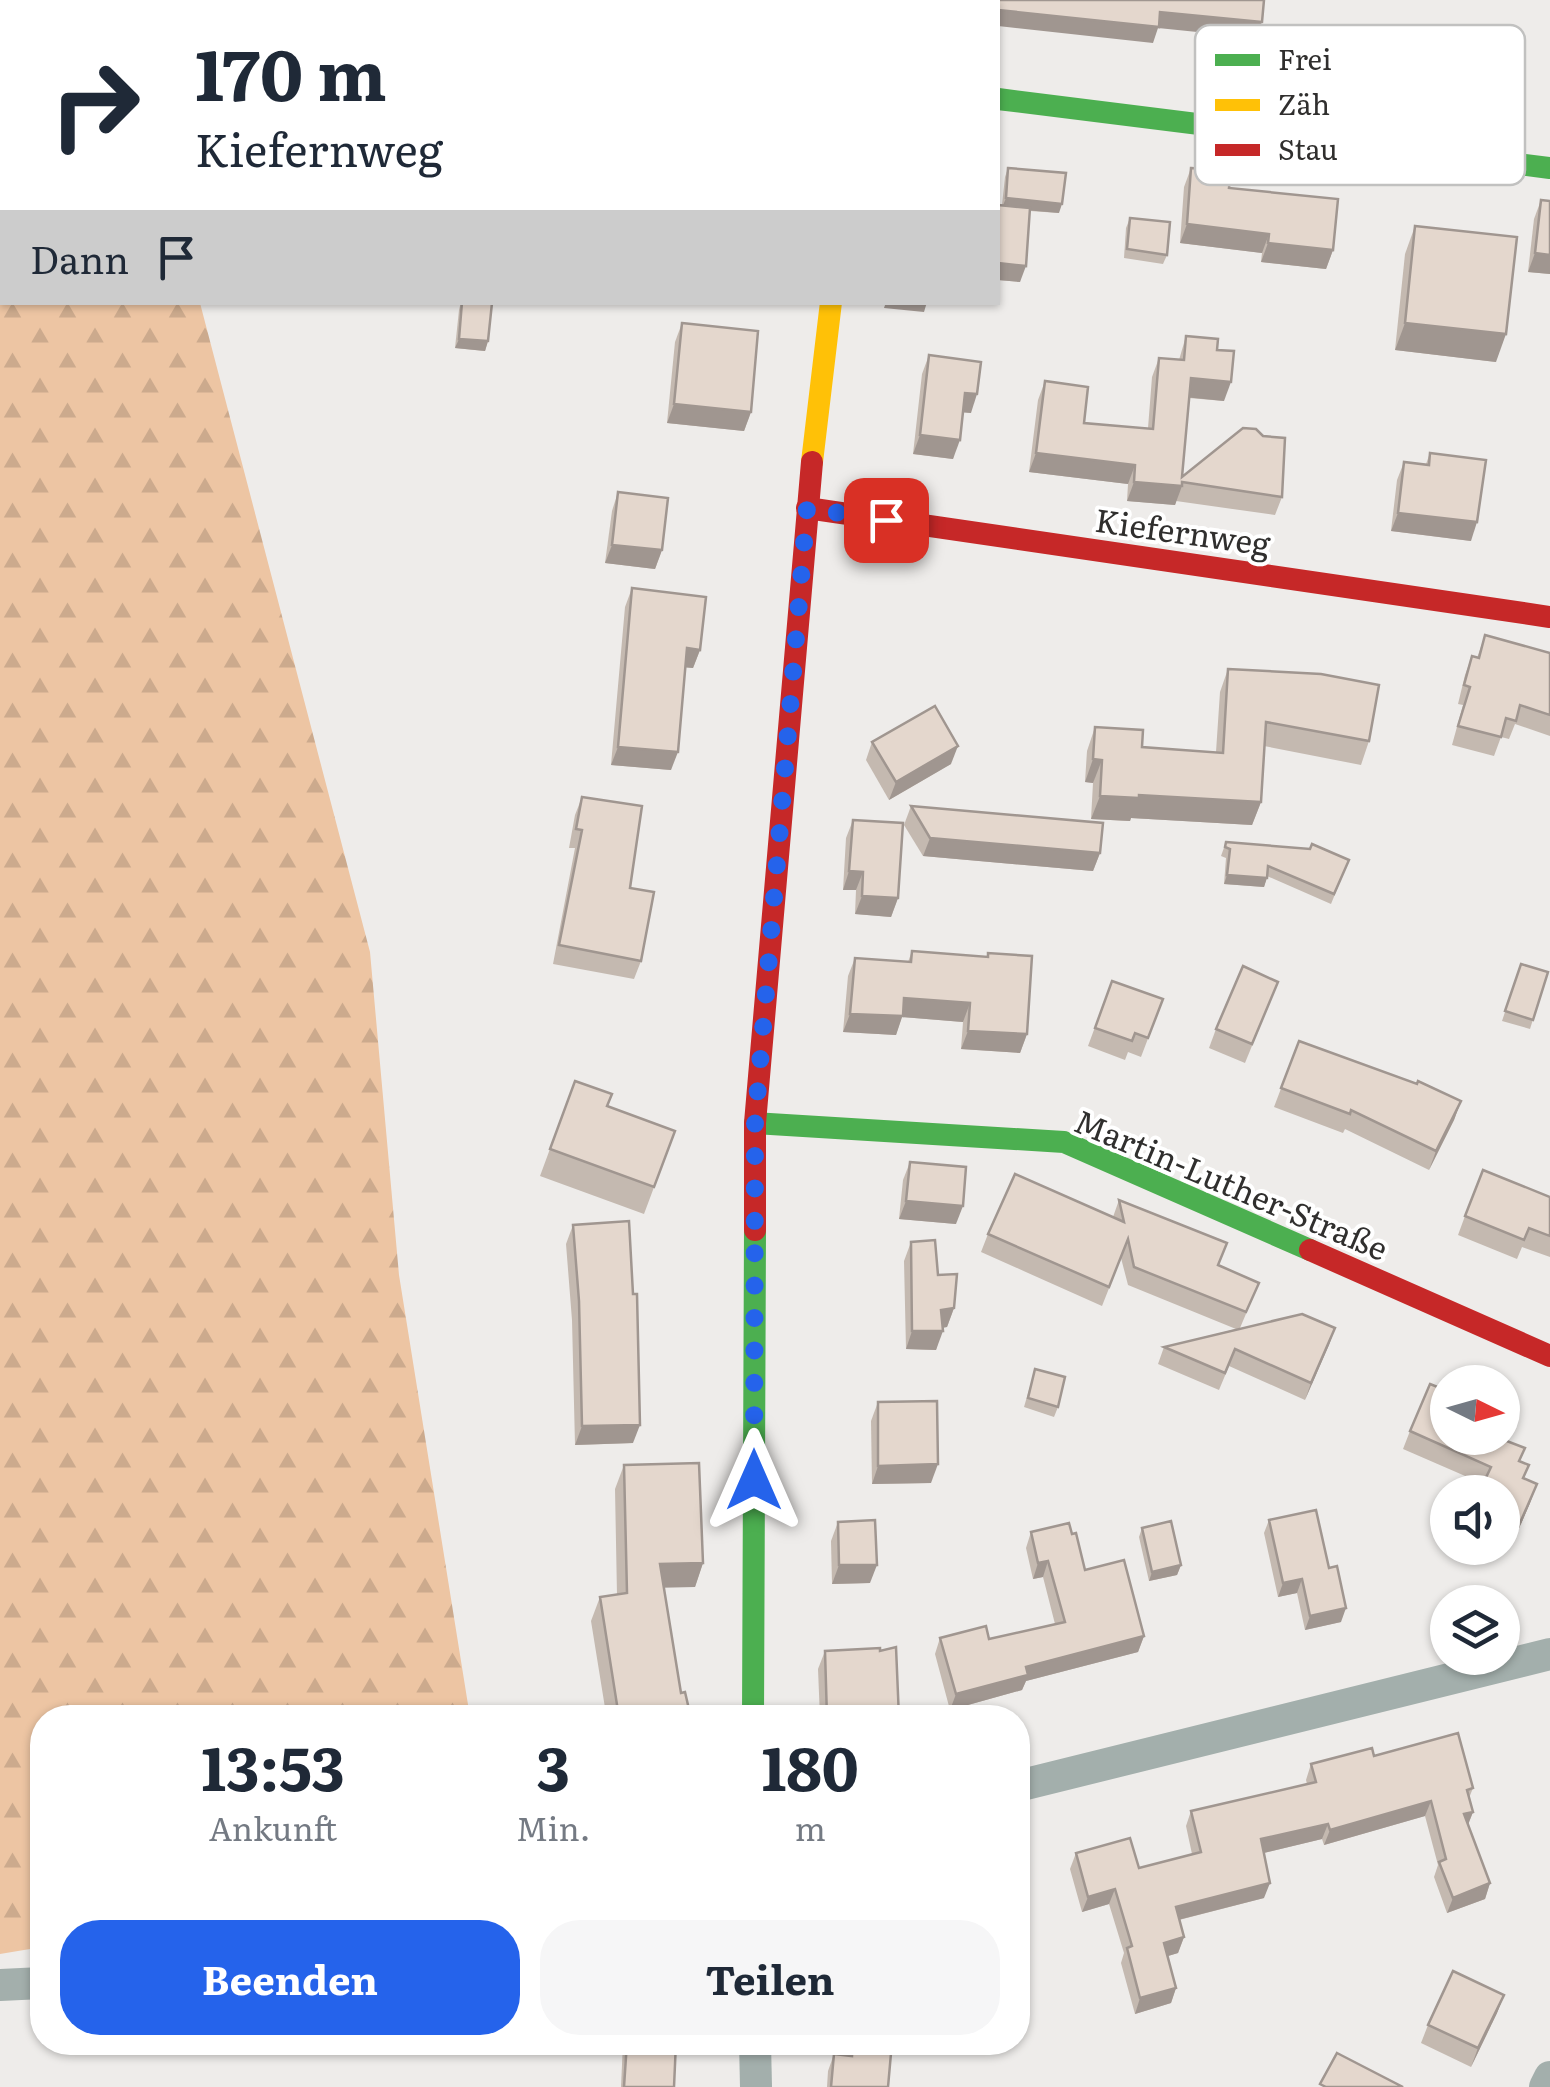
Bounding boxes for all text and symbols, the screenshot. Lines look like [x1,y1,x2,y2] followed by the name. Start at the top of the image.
[195,19,387,123] text: 170 m
[1195,25,1525,185] legend
[1278,37,1331,79] text: Frei
[30,40,160,170] icon: right
[1278,82,1330,124] text: Zäh
[195,114,443,181] text: Kiefernweg
[1278,127,1338,169] text: Stau
[30,229,129,286] text: Dann
[149,230,204,285] icon: arrive
[844,478,929,563] pin
[859,493,914,548] icon: arrive
[1092,494,1274,566] street label: Kiefernweg
[1068,1095,1396,1271] street label: Martin-Luther-Straße
[1430,1365,1520,1455] north arrow
[1430,1365,1520,1675] map controls
[702,1428,806,1532] position arrow
[1430,1475,1520,1565] button: sound
[1430,1585,1520,1675] button: layers
[201,1720,345,1809] text: 13:53
[536,1720,570,1809] text: 3
[762,1720,859,1809] text: 180
[209,1803,337,1851] text: Ankunft
[516,1803,590,1851] text: Min.
[795,1803,826,1851] text: m
[60,1920,520,2035] button: Beenden
[540,1920,1000,2035] button: Teilen

